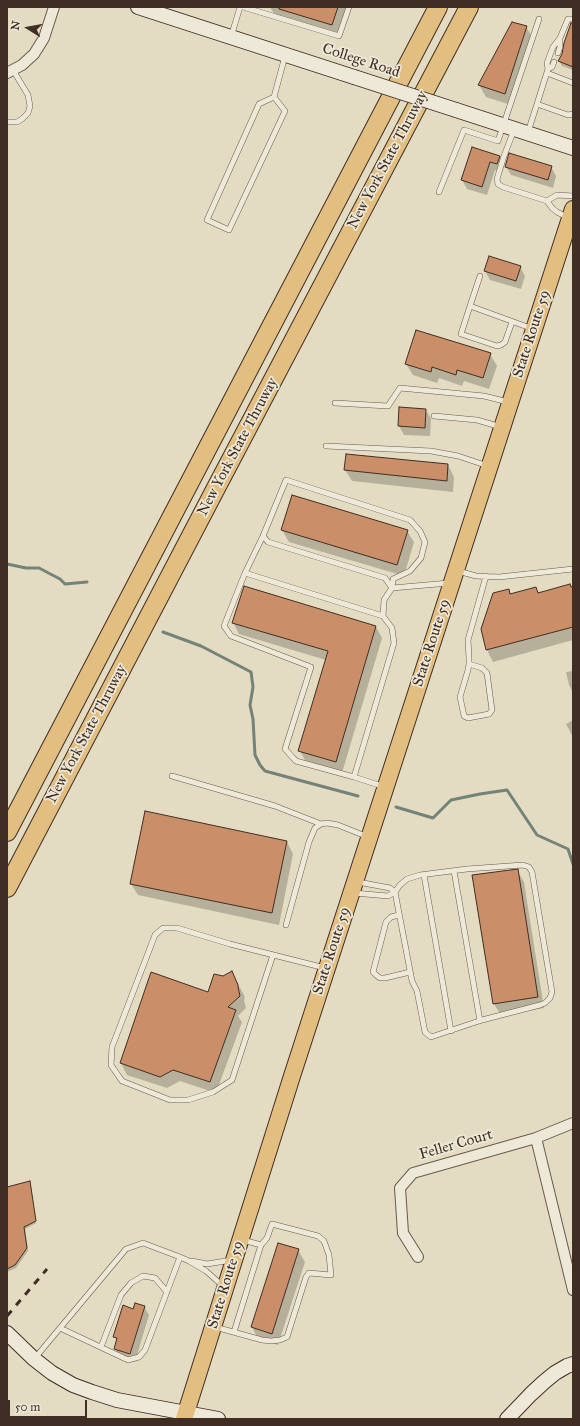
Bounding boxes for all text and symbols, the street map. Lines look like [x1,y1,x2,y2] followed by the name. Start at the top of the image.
[8,8,48,48] north arrow
[8,20,23,31] text: N
[320,40,402,82] street label: College Road
[344,88,432,232] street label: New York State Thruway
[509,288,555,380] street label: State Route 59
[194,375,282,519] street label: New York State Thruway
[409,597,455,689] street label: State Route 59
[43,662,131,806] street label: New York State Thruway
[309,905,355,997] street label: State Route 59
[417,1126,495,1164] street label: Feller Court
[204,1239,248,1331] street label: State Route 59
[10,1392,89,1418] scale bar
[15,1400,40,1414] text: 50 m

